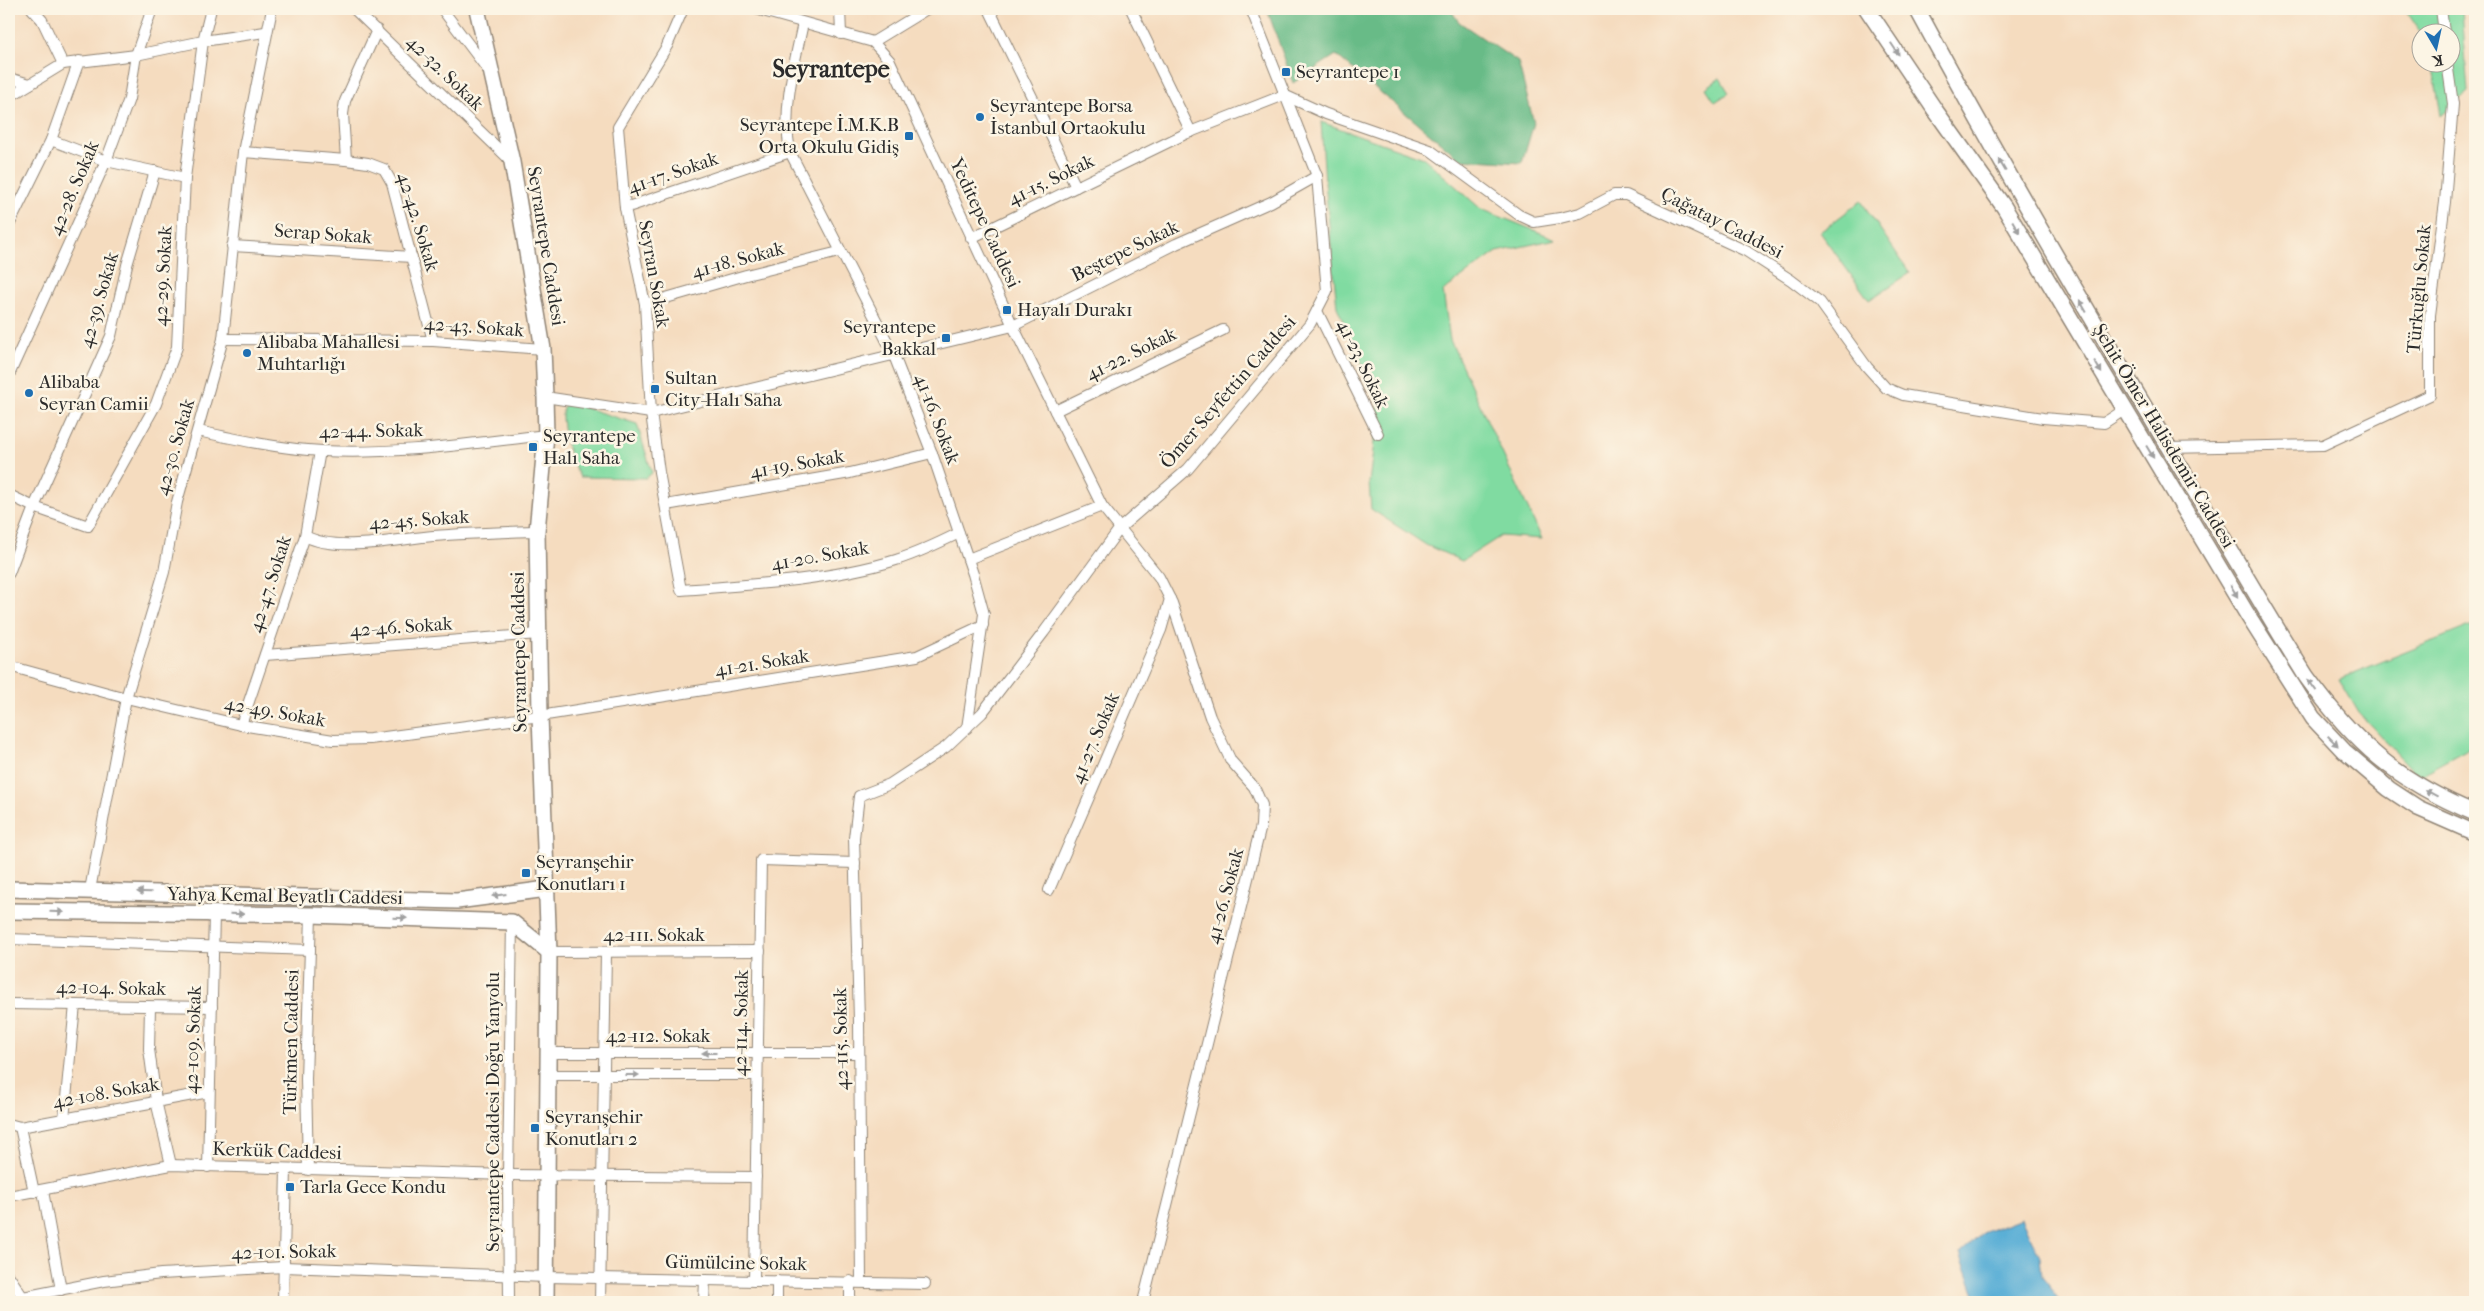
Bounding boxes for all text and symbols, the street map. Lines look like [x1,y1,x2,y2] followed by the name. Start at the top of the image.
[2412,22,2462,72] north arrow
[402,31,488,115] street label: 42-32. Sokak
[1890,42,1899,56] one-way arrow
[2431,51,2444,70] text: K
[772,55,890,83] district label: Seyrantepe
[1296,61,1400,83] place label: Seyrantepe 1
[1280,66,1292,78] marker: Seyrantepe 1
[990,95,1146,139] place label: Seyrantepe Borsa İstanbul Ortaokulu
[974,111,986,123] marker: Seyrantepe Borsa İstanbul Ortaokulu
[740,114,899,158] place label: Seyrantepe İ.M.K.B Orta Okulu Gidiş
[903,130,915,142] marker: Seyrantepe İ.M.K.B Orta Okulu Gidiş
[44,137,104,239] street label: 42-28. Sokak
[625,147,721,199] street label: 41-17. Sokak
[1004,150,1098,210] street label: 41-15. Sokak
[945,154,1025,292] street label: Yeditepe Caddesi
[1998,159,2007,172] one-way arrow
[523,165,570,328] street label: Seyrantepe Caddesi
[393,170,444,274] street label: 42-42. Sokak
[1657,183,1787,264] street label: Çağatay Caddesi
[1068,216,1182,286] street label: Beştepe Sokak
[634,219,674,330] street label: Seyran Sokak
[273,220,373,248] street label: Serap Sokak
[2011,220,2020,233] one-way arrow
[2402,223,2436,354] street label: Türkuğlu Sokak
[149,225,177,327] street label: 42-29. Sokak
[689,237,787,283] street label: 41-18. Sokak
[75,249,123,351] street label: 42-39. Sokak
[1017,299,1133,321] place label: Hayalı Durak1
[2079,299,2088,313] one-way arrow
[1001,304,1013,316] marker: Hayalı Durak1
[1156,311,1301,473] street label: Ömer Seyfettin Caddesi
[423,313,525,341] street label: 42-43. Sokak
[843,316,936,360] place label: Seyrantepe Bakkal
[1332,316,1394,412] street label: 41-23. Sokak
[2088,320,2240,552] street label: Şehit Ömer Halisdemir Caddesi
[1082,323,1180,385] street label: 41-22. Sokak
[256,331,400,375] place label: Alibaba Mahallesi Muhtarlığı
[940,332,952,344] marker: Seyrantepe Bakkal
[241,347,253,359] marker: Alibaba Mahallesi Muhtarlığı
[2094,360,2103,373] one-way arrow
[665,367,782,411] place label: Sultan City-Halı Saha
[38,371,149,415] place label: Alibaba Seyran Camii
[910,371,964,468] street label: 41-16. Sokak
[649,383,661,395] marker: Sultan City-Halı Saha
[23,387,35,399] marker: Alibaba Seyran Camii
[151,396,199,498] street label: 42-30. Sokak
[319,419,424,443] street label: 42-44. Sokak
[543,425,636,469] place label: Seyrantepe Halı Saha
[527,441,539,453] marker: Seyrantepe Halı Saha
[748,445,846,483] street label: 41-19. Sokak
[2145,446,2154,459] one-way arrow
[368,506,470,534] street label: 42-45. Sokak
[244,532,296,635] street label: 42-47. Sokak
[770,537,871,575] street label: 41-20. Sokak
[507,571,531,733] street label: Seyrantepe Caddesi
[2229,585,2238,598] one-way arrow
[349,612,453,642] street label: 42-46. Sokak
[713,645,811,681] street label: 41-21. Sokak
[2307,678,2317,692] one-way arrow
[1066,689,1124,787] street label: 41-27. Sokak
[223,692,328,732] street label: 42-49. Sokak
[2327,735,2339,747] one-way arrow
[2424,789,2438,797] one-way arrow
[1202,845,1248,946] street label: 41-26. Sokak
[536,851,635,895] place label: Seyranşehir Konutları 1
[520,867,532,879] marker: Seyranşehir Konutları 1
[166,883,404,909] street label: Yahya Kemal Beyatlı Caddesi
[136,888,152,896] one-way arrow
[490,892,506,900] one-way arrow
[50,908,66,916] one-way arrow
[230,910,246,918] one-way arrow
[392,914,408,922] one-way arrow
[603,924,705,946] street label: 42-111. Sokak
[279,969,303,1115] street label: Türkmen Caddesi
[729,969,753,1076] street label: 42-114. Sokak
[482,972,504,1252] street label: Seyrantepe Caddesi Doğu Yanyolu
[56,976,166,1000] street label: 42-104. Sokak
[180,985,206,1095] street label: 42-109. Sokak
[829,987,853,1091] street label: 42-115. Sokak
[606,1025,711,1047] street label: 42-112. Sokak
[701,1049,717,1057] one-way arrow
[624,1071,640,1079] one-way arrow
[51,1073,161,1113] street label: 42-108. Sokak
[545,1106,644,1150] place label: Seyranşehir Konutları 2
[529,1122,541,1134] marker: Seyranşehir Konutları 2
[212,1138,342,1164] street label: Kerkük Caddesi
[300,1176,446,1198] place label: Tarla Gece Kondu
[284,1181,296,1193] marker: Tarla Gece Kondu
[231,1240,337,1264] street label: 42-101. Sokak
[665,1251,807,1275] street label: Gümülcine Sokak

